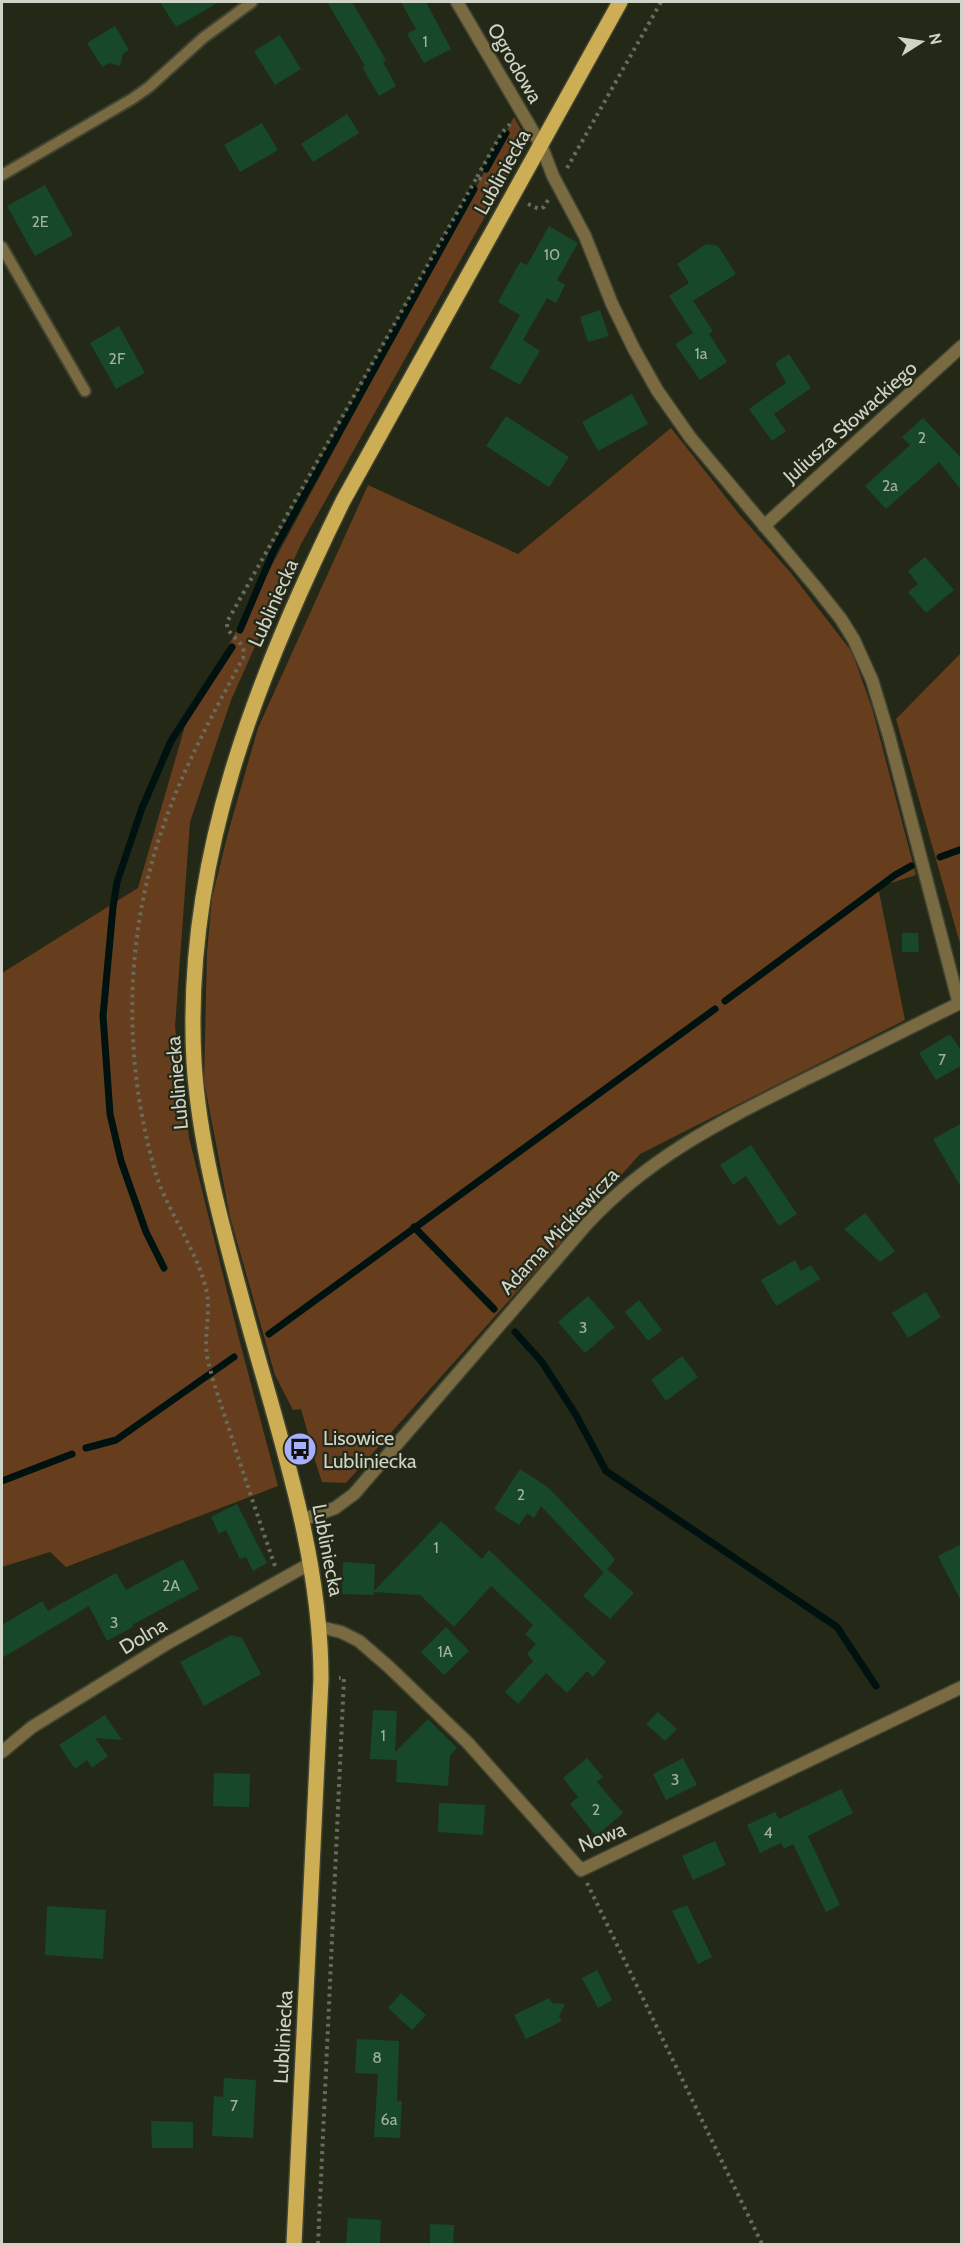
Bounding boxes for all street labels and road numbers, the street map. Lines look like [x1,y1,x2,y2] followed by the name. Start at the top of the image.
[483,19,548,108] street label: Ogrodowa
[469,125,535,219] street label: Lubliniecka
[778,356,922,489] street label: Juliusza Słowackiego
[243,555,303,651] street label: Lubliniecka
[161,1035,193,1131] street label: Lubliniecka
[494,1163,624,1299] street label: Adama Mickiewicza
[307,1502,349,1599] street label: Lubliniecka
[115,1612,171,1659] street label: Dolna
[575,1817,629,1857] street label: Nowa
[269,1989,297,2084] street label: Lubliniecka

